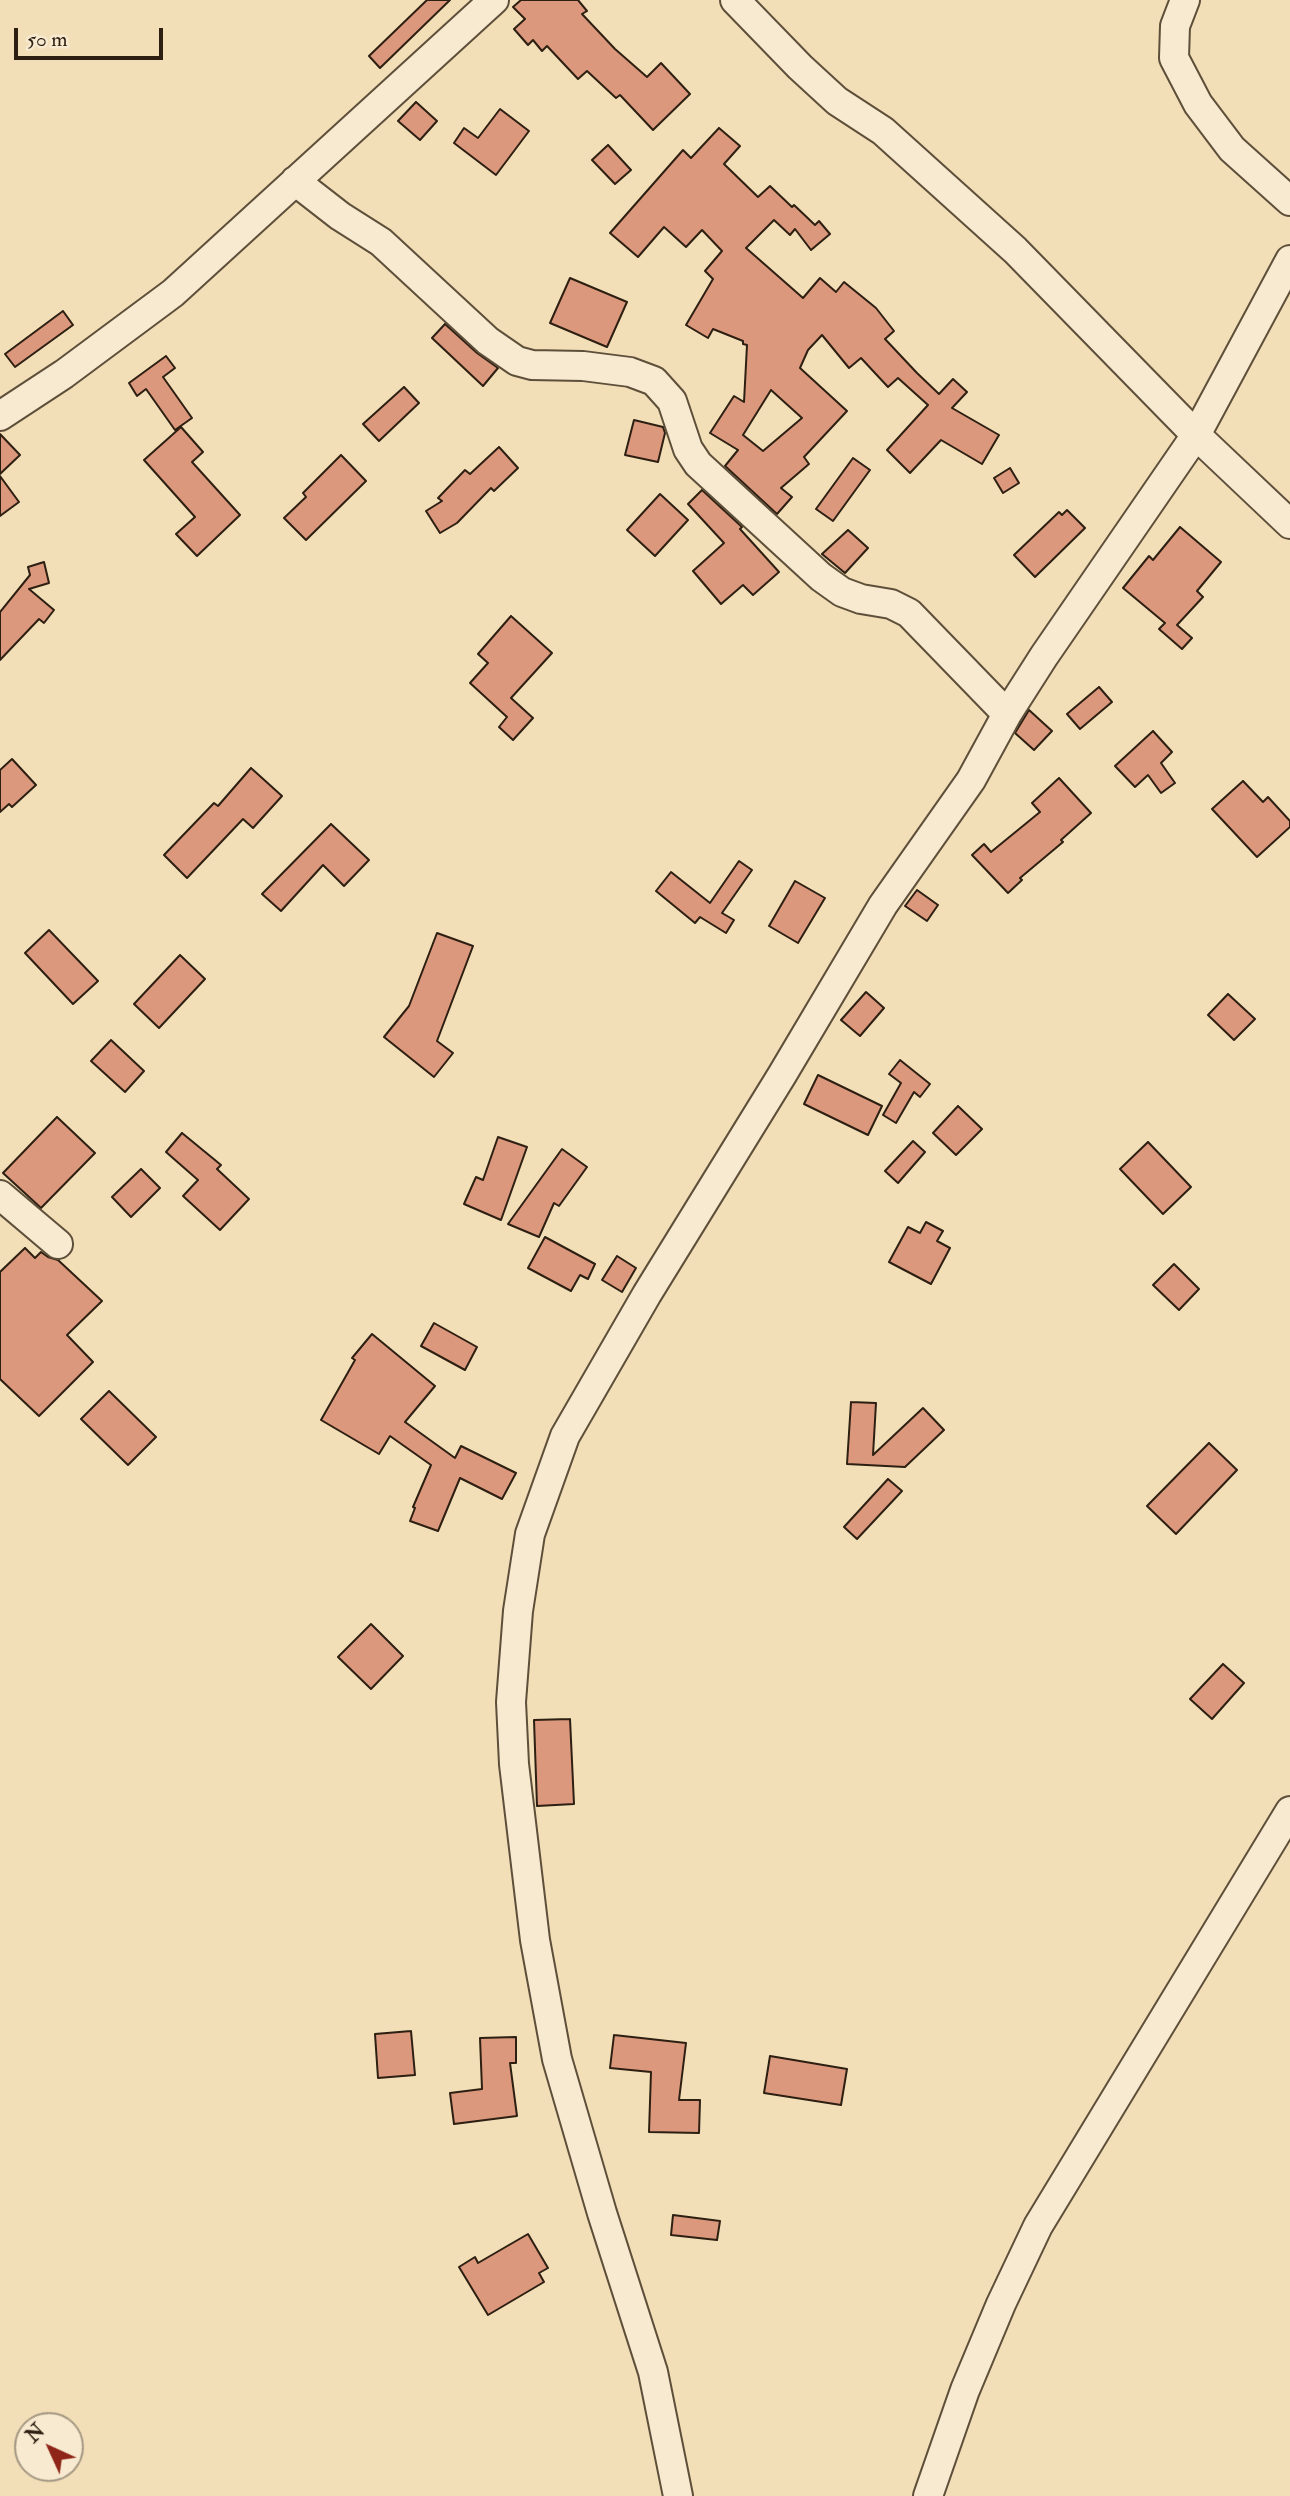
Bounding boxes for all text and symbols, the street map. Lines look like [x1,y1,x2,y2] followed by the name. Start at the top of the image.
[18,14,166,58] scale bar
[27,26,68,53] text: 50 m
[14,2412,84,2482] north arrow
[21,2419,50,2448] text: N

